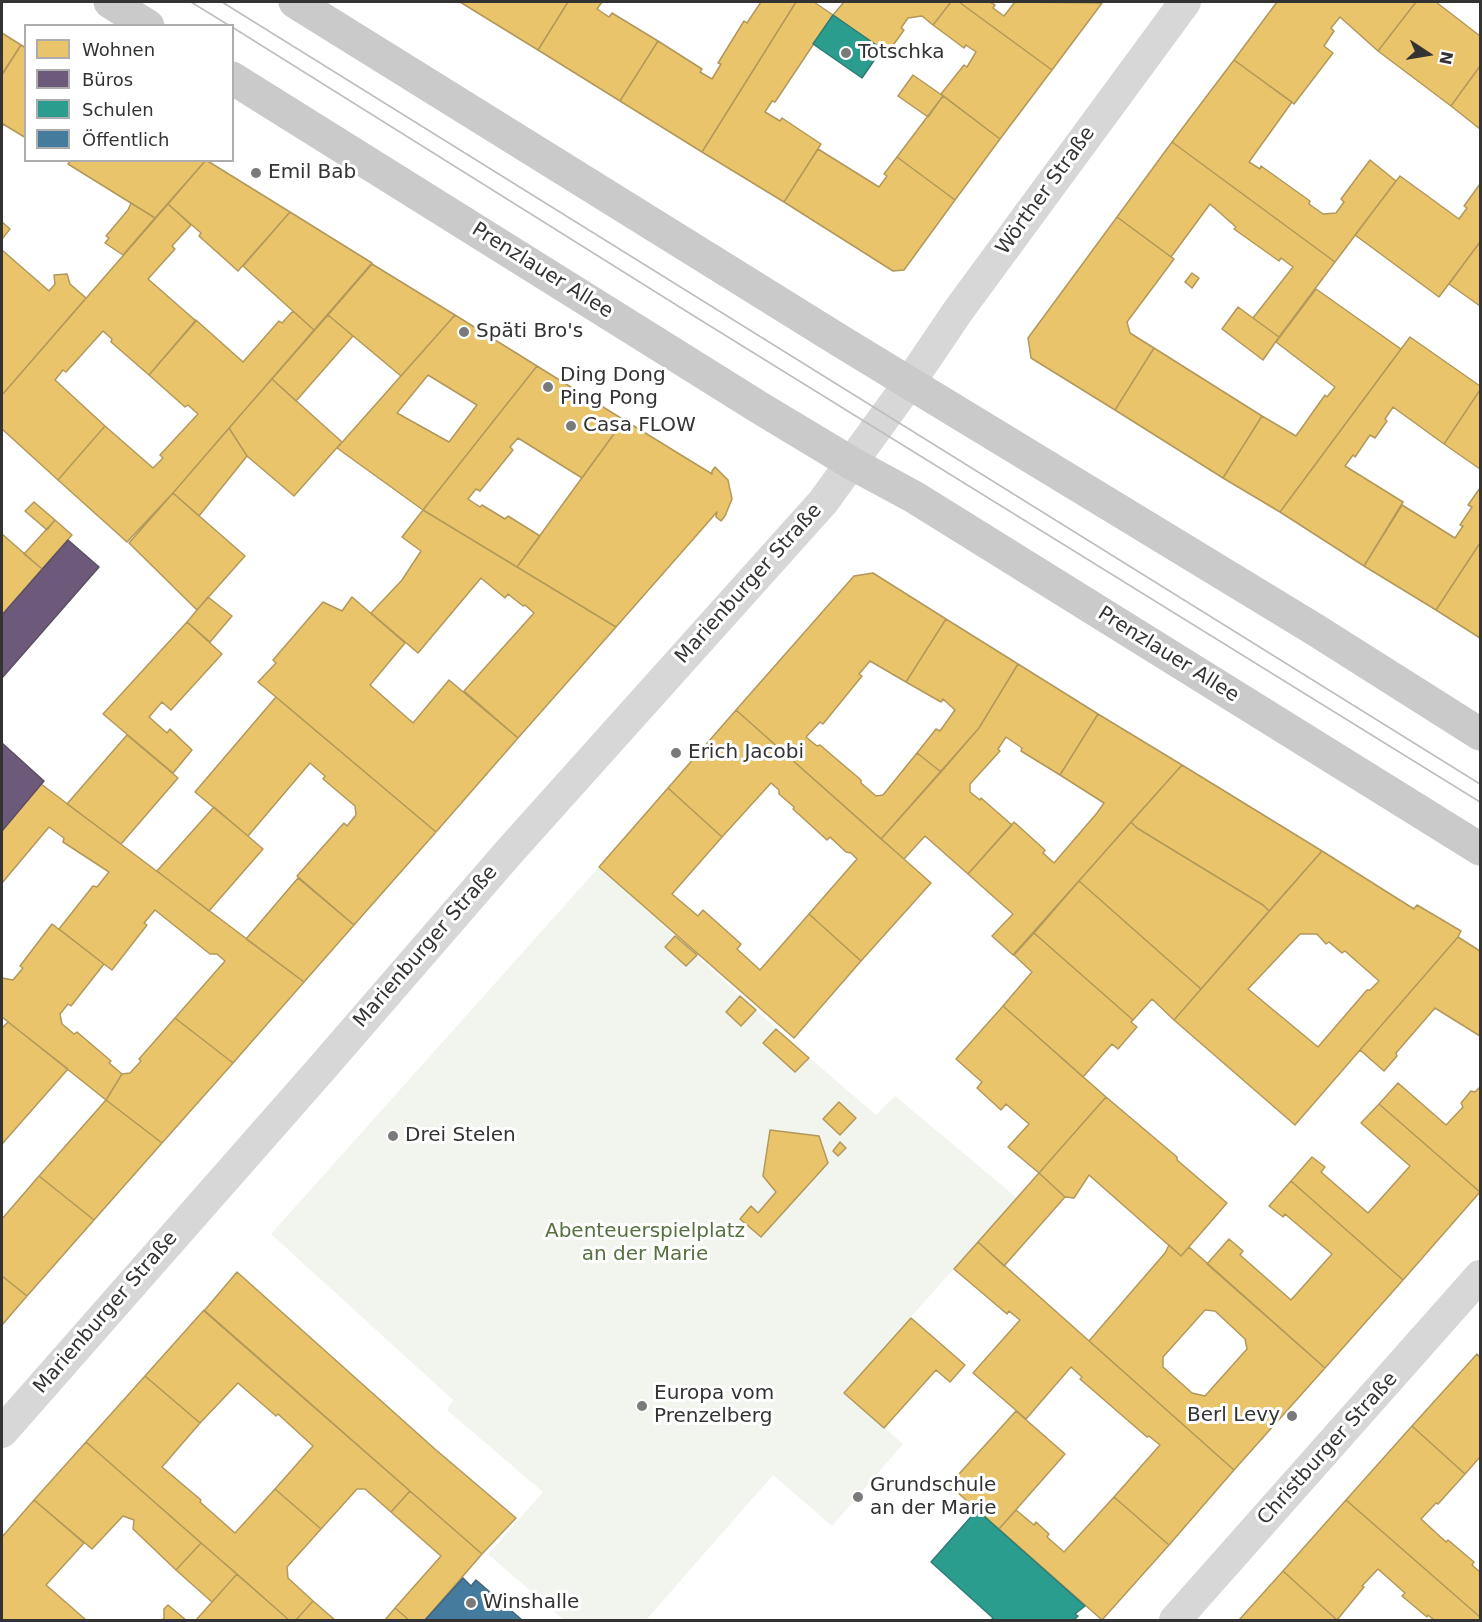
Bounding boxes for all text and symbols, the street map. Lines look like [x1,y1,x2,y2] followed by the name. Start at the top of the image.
[24,24,234,162] legend
[1398,24,1458,84] north arrow
[82,39,155,60] text: Wohnen
[858,41,944,65] place label: Totschka
[839,46,853,60] marker: Totschka
[1435,49,1457,66] text: N
[82,69,133,90] text: Büros
[82,99,154,120] text: Schulen
[992,122,1100,260] street label: Wörther Straße
[82,129,169,150] text: Öffentlich
[268,161,356,185] place label: Emil Bab
[249,166,263,180] marker: Emil Bab
[467,218,617,324] street label: Prenzlauer Allee
[476,320,583,344] place label: Späti Bro's
[457,325,471,339] marker: Späti Bro's
[560,364,666,411] place label: Ding Dong Ping Pong
[541,380,555,394] marker: Ding Dong Ping Pong
[583,414,696,438] place label: Casa FLOW
[564,419,578,433] marker: Casa FLOW
[671,499,827,669] street label: Marienburger Straße
[1093,602,1243,708] street label: Prenzlauer Allee
[688,741,804,765] place label: Erich Jacobi
[669,746,683,760] marker: Erich Jacobi
[349,861,503,1033] street label: Marienburger Straße
[405,1124,516,1148] place label: Drei Stelen
[386,1129,400,1143] marker: Drei Stelen
[545,1220,745,1267] park label: Abenteuerspielplatz an der Marie
[29,1227,183,1399] street label: Marienburger Straße
[1253,1368,1403,1530] street label: Christburger Straße
[654,1382,774,1429] place label: Europa vom Prenzelberg
[635,1399,649,1413] marker: Europa vom Prenzelberg
[1187,1404,1280,1428] place label: Berl Levy
[1285,1409,1299,1423] marker: Berl Levy
[870,1474,996,1521] place label: Grundschule an der Marie
[851,1490,865,1504] marker: Grundschule an der Marie
[483,1591,579,1615] place label: Winshalle
[464,1596,478,1610] marker: Winshalle

